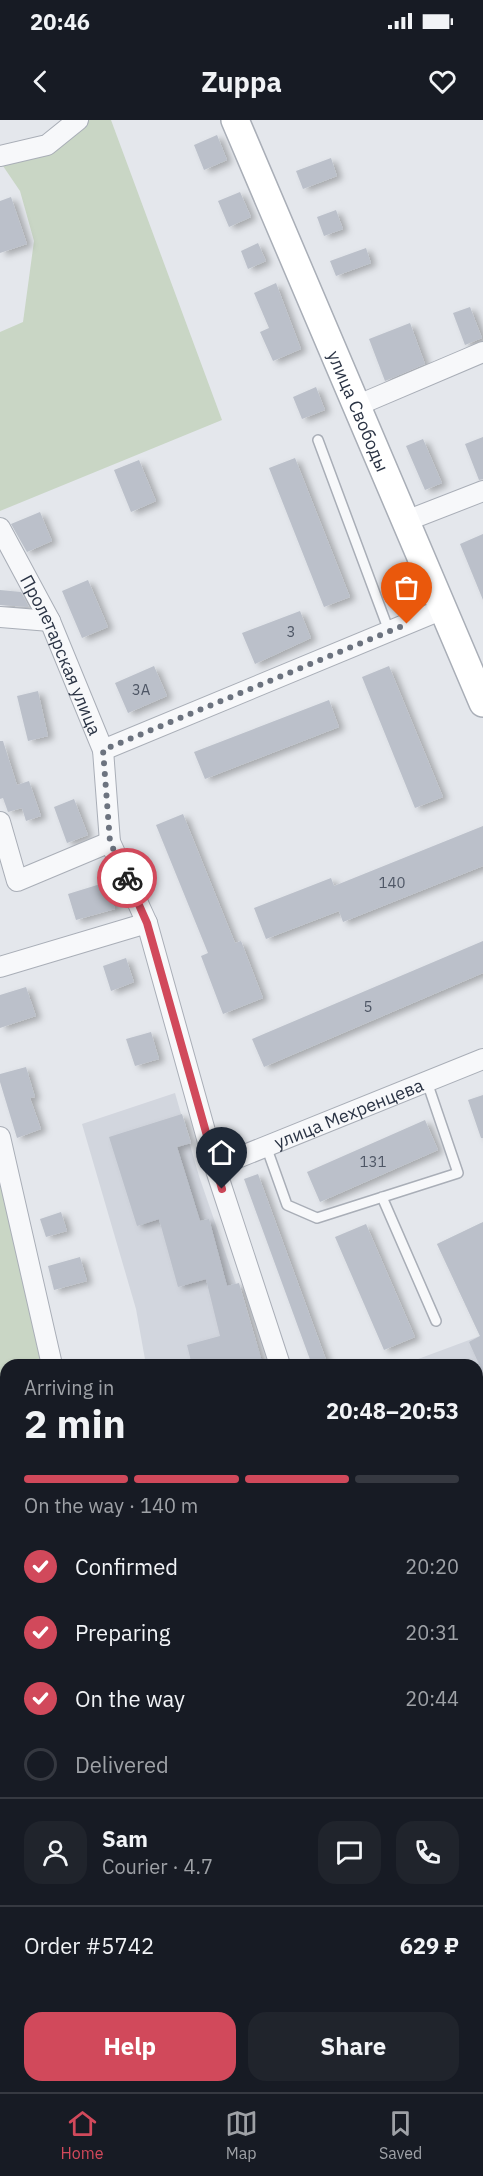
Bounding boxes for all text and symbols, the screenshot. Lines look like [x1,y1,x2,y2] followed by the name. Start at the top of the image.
[30,7,90,36] text: 20:46
[201,64,282,99] text: Zuppa
[24,65,57,98] icon: back
[426,65,459,98] icon: heart
[323,347,395,475] street label: улица Свободы
[381,562,432,624] pin
[16,570,107,739] street label: Пролетарская улица
[390,571,423,604] icon: bag
[286,622,296,641] house number: 3
[132,680,151,699] house number: 3А
[97,848,157,908] courier
[111,862,144,895] icon: bike
[378,873,406,892] house number: 140
[363,997,373,1016] house number: 5
[271,1073,427,1154] street label: улица Мехренцева
[196,1127,247,1189] pin
[205,1136,238,1169] icon: home
[359,1152,387,1171] house number: 131
[24,1374,114,1401] text: Arriving in
[326,1396,459,1425] text: 20:48–20:53
[24,1398,126,1449] text: 2 min
[24,1492,198,1519] text: On the way · 140 m
[24,1550,57,1583] icon: check
[75,1552,178,1581] text: Confirmed
[405,1553,459,1580] text: 20:20
[24,1616,57,1649] icon: check
[75,1618,170,1647] text: Preparing
[405,1619,459,1646] text: 20:31
[24,1682,57,1715] icon: check
[75,1684,185,1713] text: On the way
[405,1685,459,1712] text: 20:44
[75,1750,169,1779] text: Delivered
[24,1821,87,1884] button: person
[318,1821,381,1884] button: chat
[396,1821,459,1884] button: phone
[102,1824,148,1853] text: Sam
[102,1853,213,1880] text: Courier · 4.7
[24,1931,154,1960] text: Order #5742
[400,1931,459,1960] text: 629 ₽
[24,2012,236,2081] button: Help
[248,2012,459,2081] button: Share
[61,2107,104,2163] tab: Home
[225,2107,258,2163] tab: Map
[379,2107,422,2163] tab: Saved

